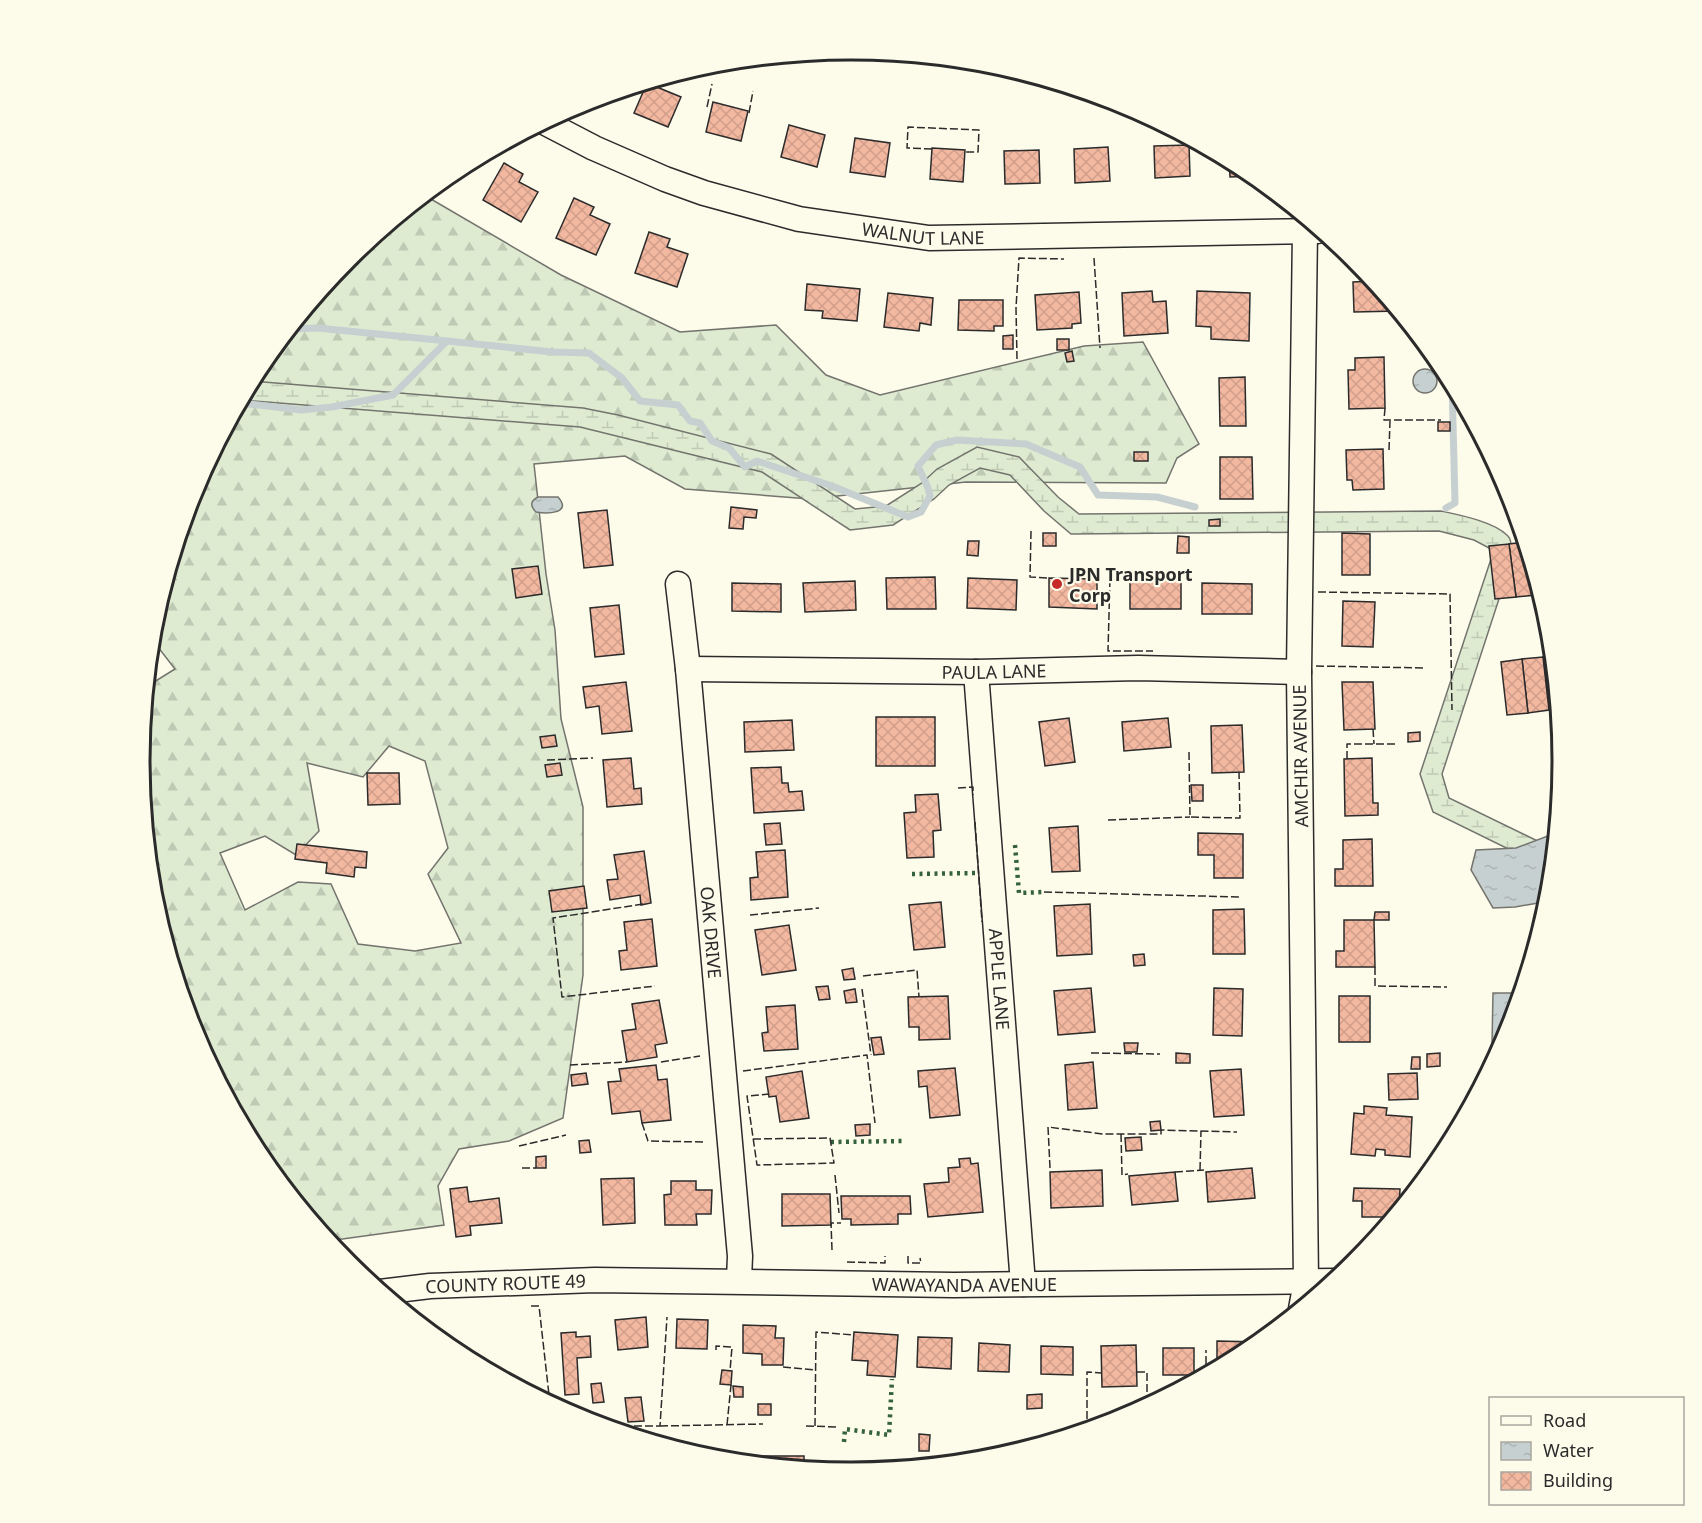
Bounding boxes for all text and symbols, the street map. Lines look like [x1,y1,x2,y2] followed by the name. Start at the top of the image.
[860,216,985,250] street label: WALNUT LANE
[1067,562,1193,607] place label: JPN Transport Corp
[1050,577,1064,591] marker: JPN Transport Corp
[941,658,1047,684] street label: PAULA LANE
[1287,684,1313,828] street label: AMCHIR AVENUE
[695,885,727,979] street label: OAK DRIVE
[984,927,1015,1031] street label: APPLE LANE
[425,1268,586,1298] street label: COUNTY ROUTE 49
[872,1272,1057,1297] street label: WAWAYANDA AVENUE
[1489,1397,1684,1505] legend
[1543,1408,1586,1432] text: Road
[1543,1438,1594,1462] text: Water
[1543,1468,1613,1492] text: Building

